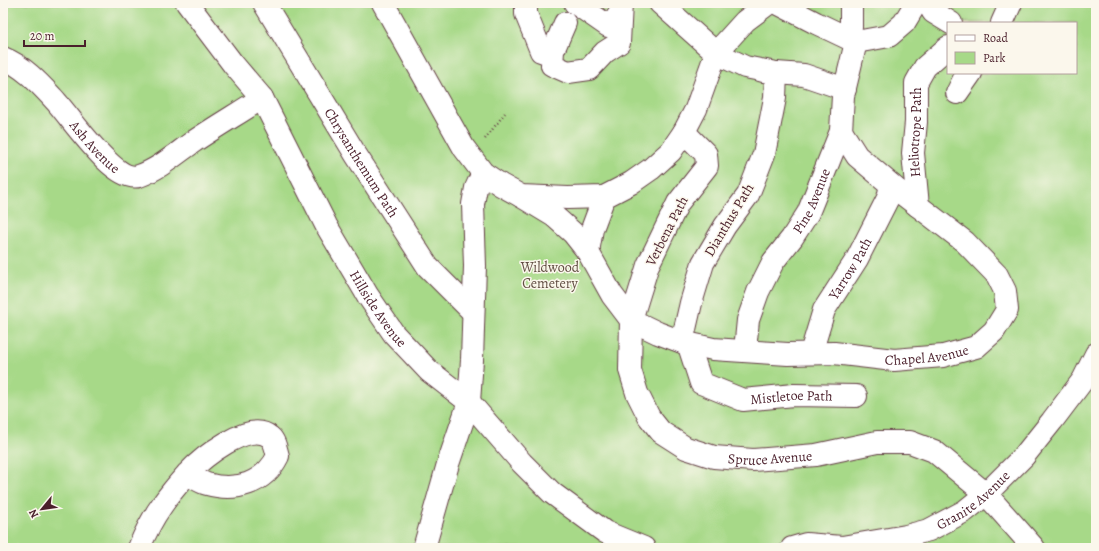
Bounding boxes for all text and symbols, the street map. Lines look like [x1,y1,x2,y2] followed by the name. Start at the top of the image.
[24,22,85,48] scale bar
[947,22,1077,74] legend
[30,28,54,44] text: 20 m
[983,30,1009,46] text: Road
[983,50,1006,66] text: Park
[904,87,926,178] street label: Heliotrope Path
[320,104,403,221] street label: Chrysanthemum Path
[65,116,124,178] street label: Ash Avenue
[788,166,834,237] street label: Pine Avenue
[700,179,759,260] street label: Dianthus Path
[641,193,693,270] street label: Verbena Path
[823,234,876,304] street label: Yarrow Path
[520,258,580,293] park label: Wildwood Cemetery
[345,267,411,351] street label: Hillside Avenue
[884,340,971,369] street label: Chapel Avenue
[749,385,833,409] street label: Mistletoe Path
[727,446,813,470] street label: Spruce Avenue
[933,466,1014,534] street label: Granite Avenue
[22,489,62,529] north arrow
[25,506,42,521] text: N

